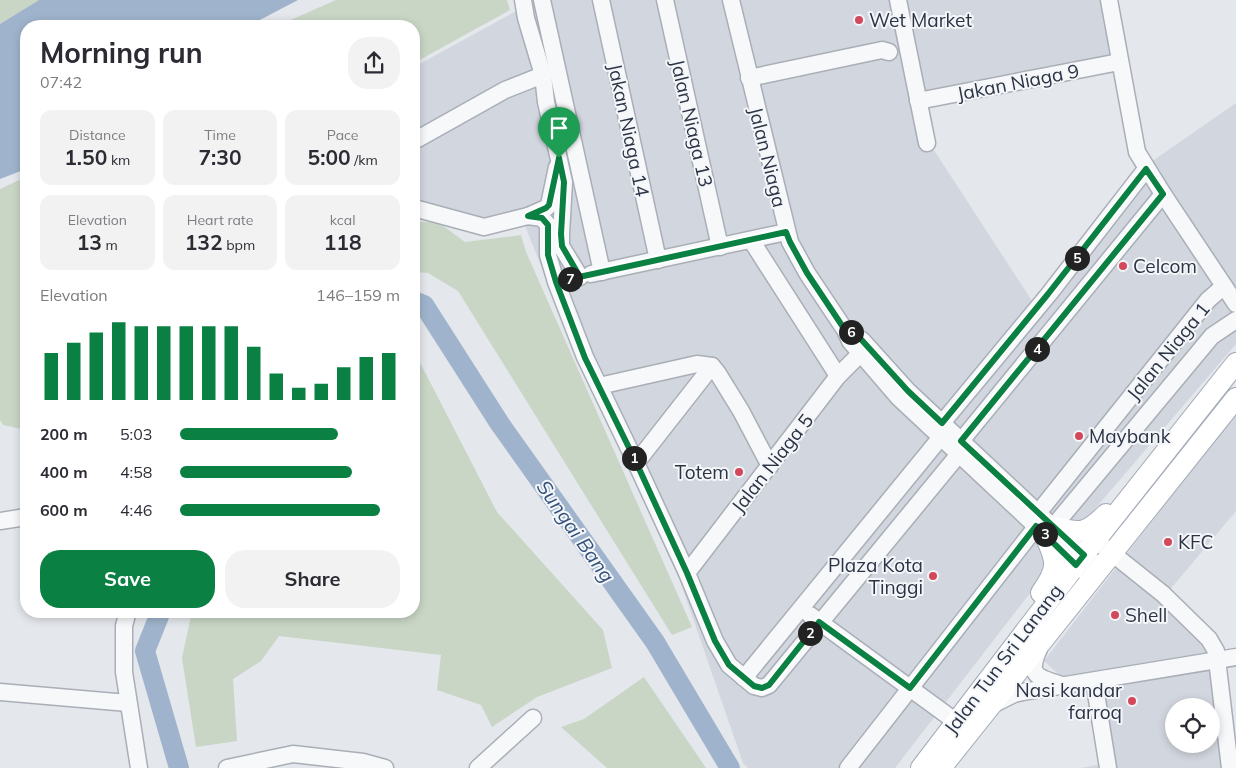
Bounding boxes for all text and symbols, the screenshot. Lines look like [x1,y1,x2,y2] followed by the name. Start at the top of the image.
[869,8,972,32] place label: Wet Market
[853,14,865,26] marker: Wet Market
[40,35,203,70] text: Morning run
[348,37,400,89] button: share
[666,57,718,189] street label: Jalan Niaga 13
[955,58,1081,106] street label: Jakan Niaga 9
[603,61,655,199] street label: Jakan Niaga 14
[40,72,82,92] text: 07:42
[744,104,792,210] street label: Jalan Niaga
[538,107,580,158] pin
[545,114,573,142] icon: arrive
[69,126,126,144] text: Distance
[204,126,236,144] text: Time
[327,126,358,144] text: Pace
[64,144,107,170] text: 1.50
[198,144,242,170] text: 7:30
[308,144,351,170] text: 5:00
[107,151,130,169] text: km
[351,151,378,169] text: /km
[68,211,127,229] text: Elevation
[187,211,253,229] text: Heart rate
[330,211,355,229] text: kcal
[77,229,102,255] text: 13
[185,229,223,255] text: 132
[324,229,362,255] text: 118
[102,236,118,254] text: m
[223,236,255,254] text: bpm
[1064,246,1090,270] pin: 5
[1073,249,1082,267] text: 5
[1133,254,1197,278] place label: Celcom
[1117,260,1129,272] marker: Celcom
[558,266,582,292] pin: 7
[566,270,575,288] text: 7
[40,285,108,305] text: Elevation
[316,285,400,305] text: 146–159 m
[1121,297,1215,405] street label: Jalan Niaga 1
[838,320,864,344] pin: 6
[847,323,856,341] text: 6
[1024,336,1050,362] pin: 4
[1033,340,1042,358] text: 4
[726,409,818,517] street label: Jalan Niaga 5
[40,424,88,444] text: 200 m
[120,424,152,444] text: 5:03
[1089,424,1171,448] place label: Maybank
[1073,430,1085,442] marker: Maybank
[622,446,646,470] pin: 1
[630,449,639,467] text: 1
[675,460,729,484] place label: Totem
[40,462,88,482] text: 400 m
[120,462,152,482] text: 4:58
[733,466,745,478] marker: Totem
[532,475,620,587] water label: Sungai Bang
[40,500,88,520] text: 600 m
[120,500,152,520] text: 4:46
[1032,522,1058,546] pin: 3
[1041,525,1050,543] text: 3
[1178,530,1213,554] place label: KFC
[1162,536,1174,548] marker: KFC
[40,550,215,608] button: Save
[225,550,400,608] button: Share
[828,553,923,599] place label: Plaza Kota Tinggi
[927,570,939,582] marker: Plaza Kota Tinggi
[939,579,1067,739] street label: Jalan Tun Sri Lanang
[1125,603,1167,627] place label: Shell
[1109,609,1121,621] marker: Shell
[798,620,822,646] pin: 2
[806,624,815,642] text: 2
[1016,678,1122,724] place label: Nasi kandar farroq
[1126,695,1138,707] marker: Nasi kandar farroq
[1165,698,1220,753] map controls
[1165,698,1220,753] button: locate

